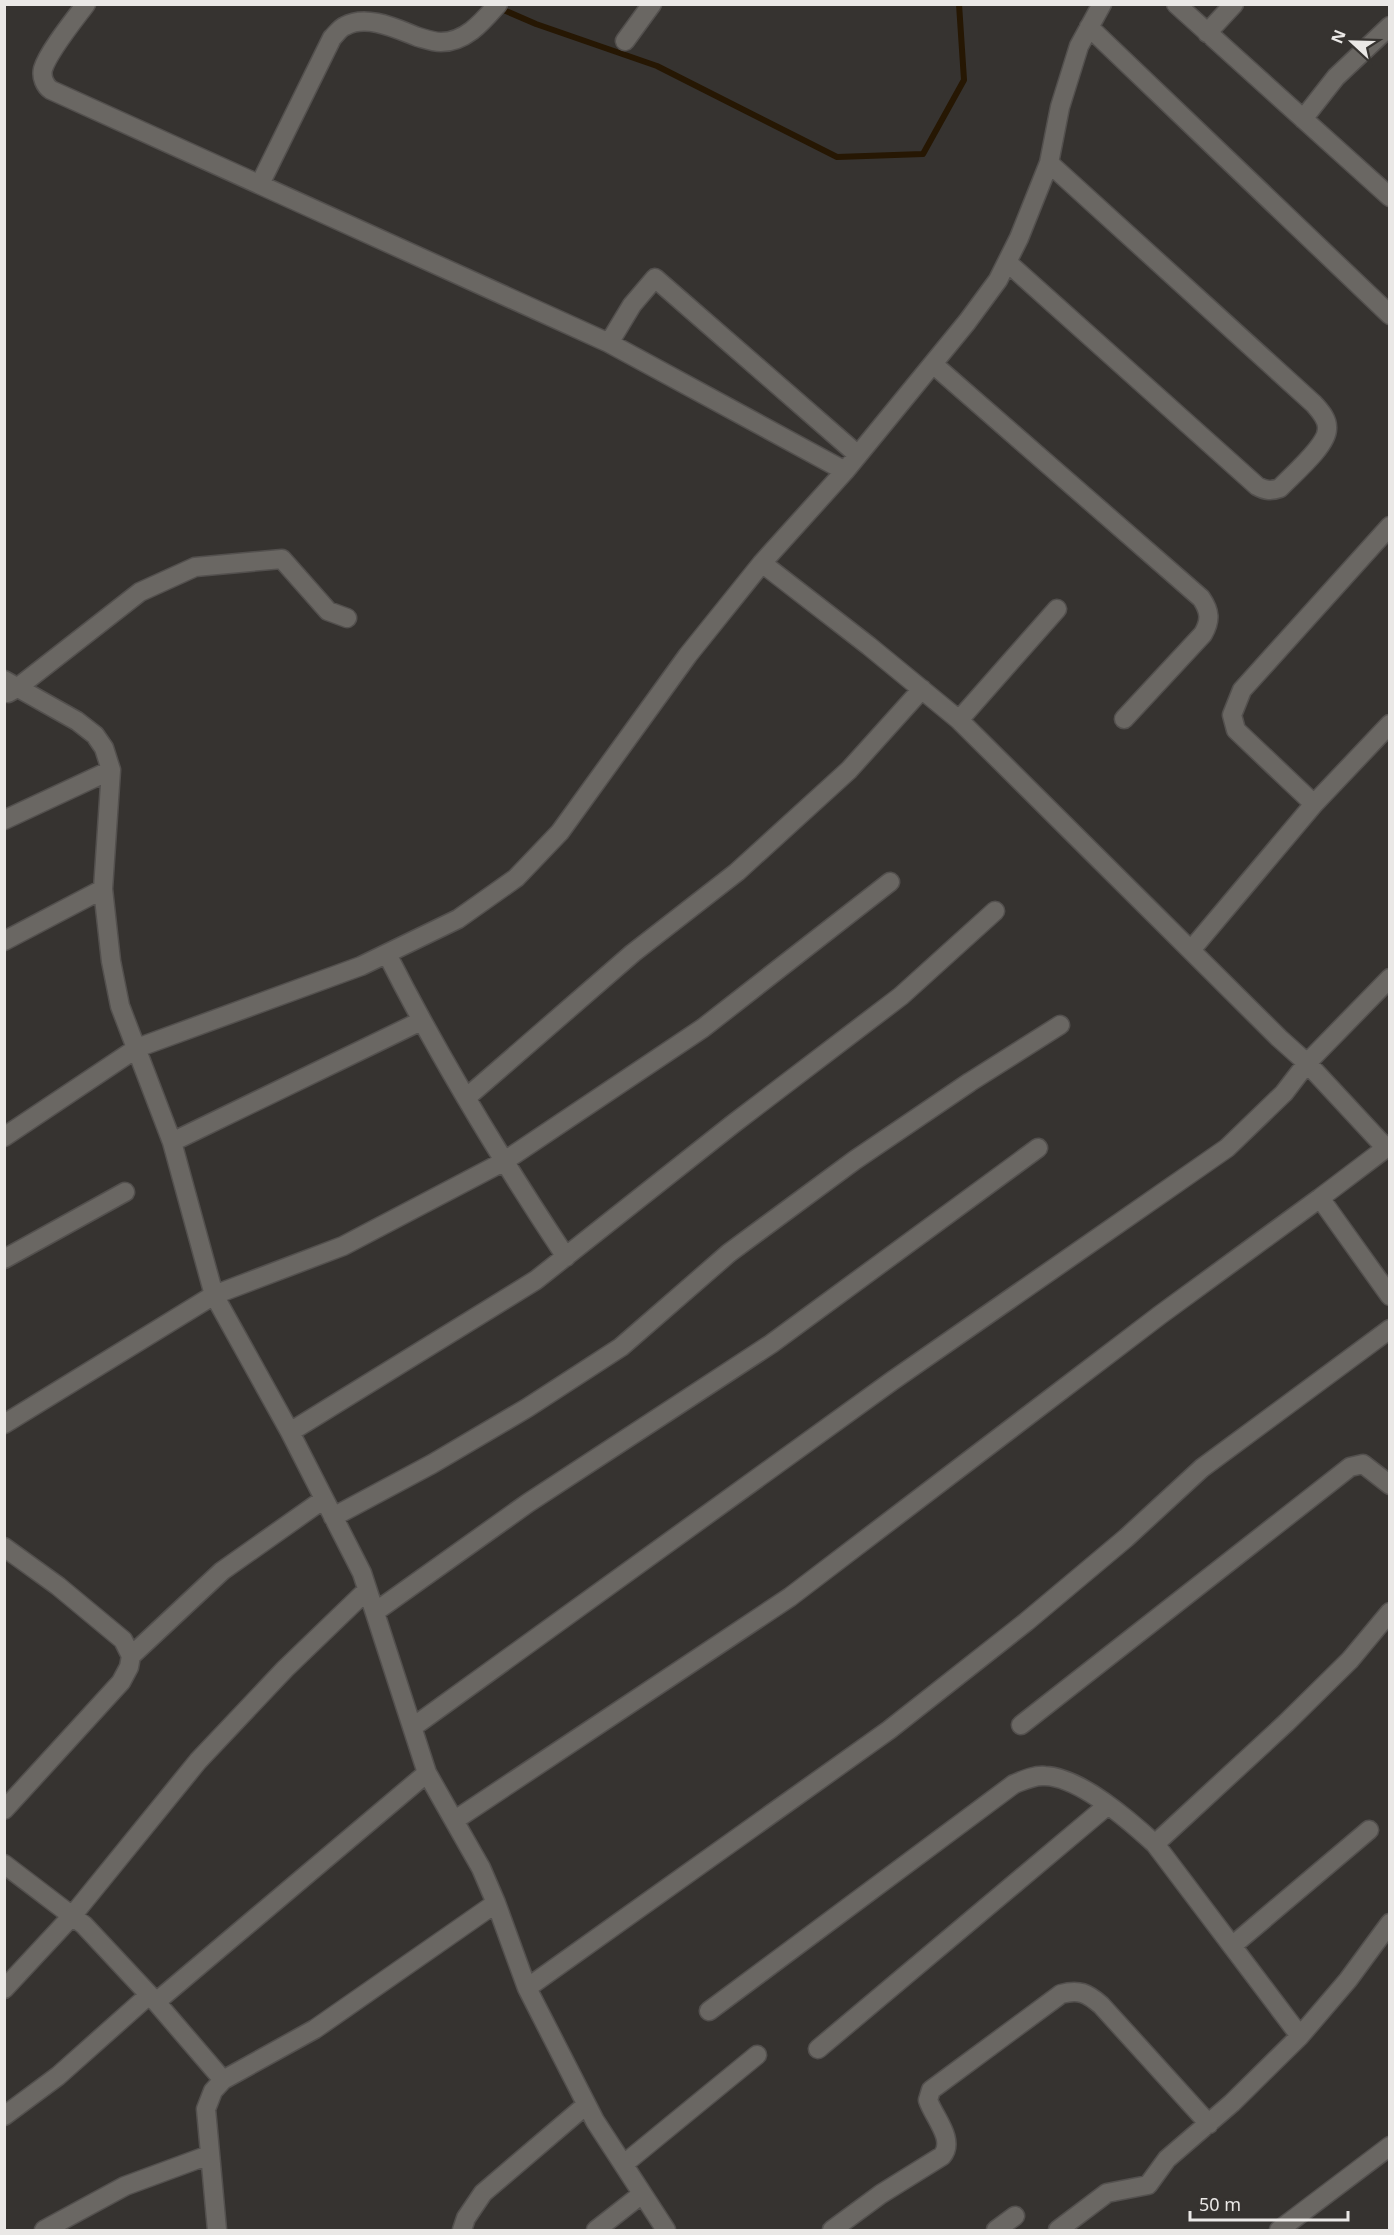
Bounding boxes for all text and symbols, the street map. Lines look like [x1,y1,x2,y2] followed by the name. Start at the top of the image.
[1322,12,1382,72] north arrow
[1325,26,1351,47] text: N
[1190,2184,1348,2222] scale bar
[1199,2192,1241,2216] text: 50 m

